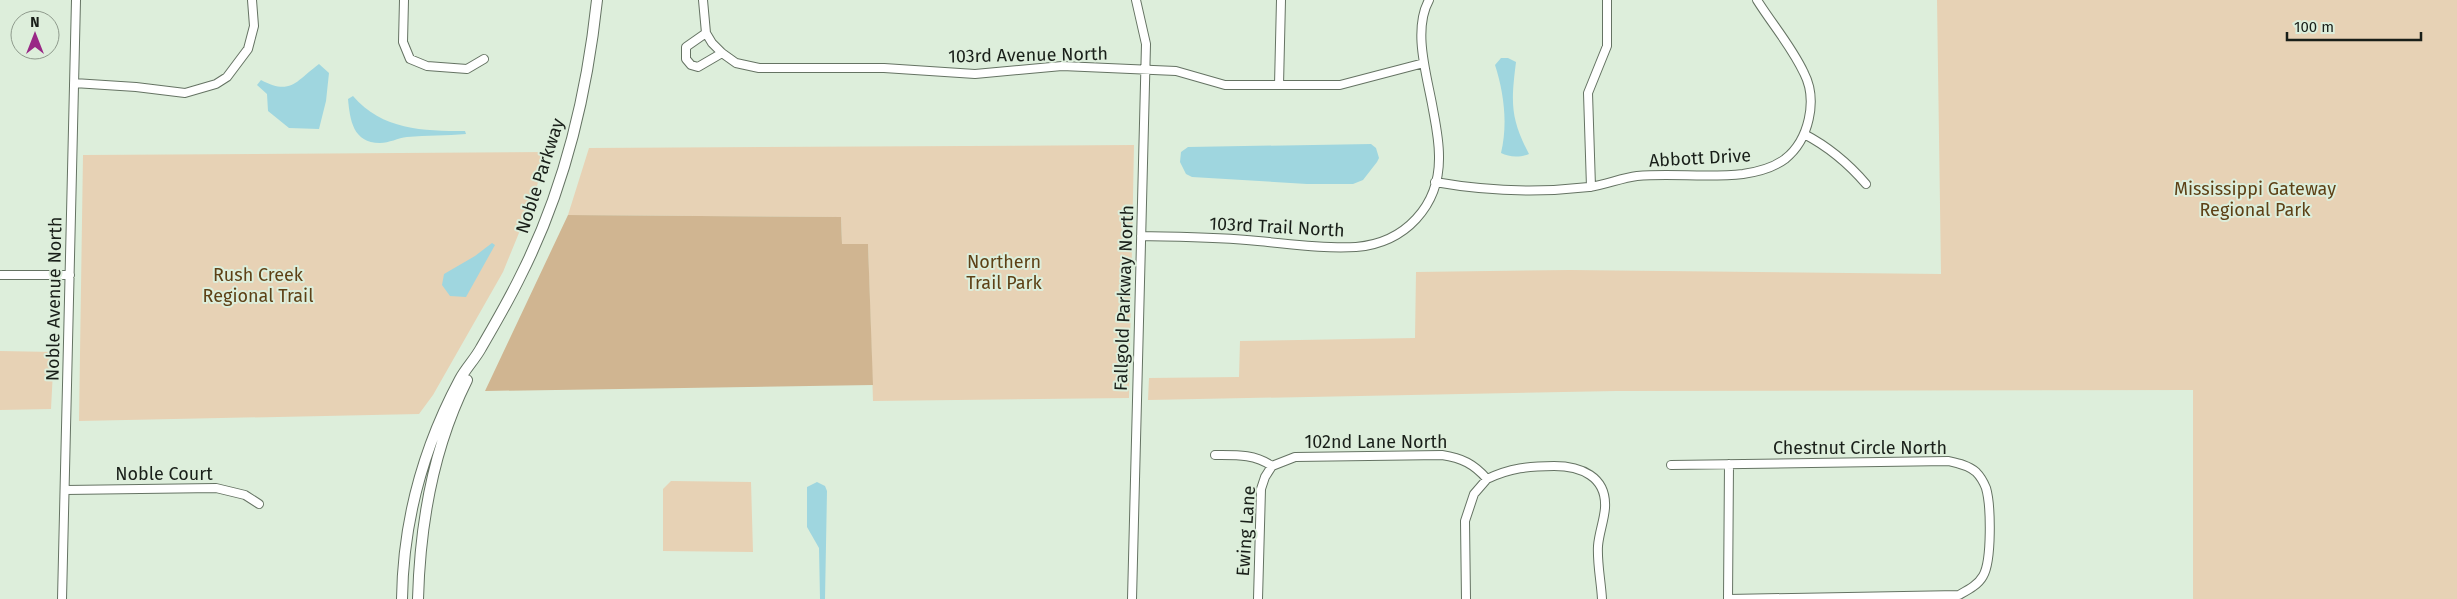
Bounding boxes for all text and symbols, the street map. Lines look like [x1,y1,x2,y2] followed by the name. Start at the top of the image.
[10,10,60,60] north arrow
[2287,10,2421,42] scale bar
[30,14,40,31] text: N
[2294,18,2334,36] text: 100 m
[948,43,1108,67] street label: 103rd Avenue North
[511,116,569,236] street label: Noble Parkway
[1648,144,1752,172] street label: Abbott Drive
[2174,178,2336,221] park label: Mississippi Gateway Regional Park
[1110,205,1138,391] street label: Fallgold Parkway North
[1209,212,1345,242] street label: 103rd Trail North
[42,217,66,381] street label: Noble Avenue North
[966,251,1042,294] park label: Northern Trail Park
[203,264,313,307] park label: Rush Creek Regional Trail
[1304,431,1448,453] street label: 102nd Lane North
[1773,437,1947,459] street label: Chestnut Circle North
[115,463,213,485] street label: Noble Court
[1232,485,1260,577] street label: Ewing Lane

